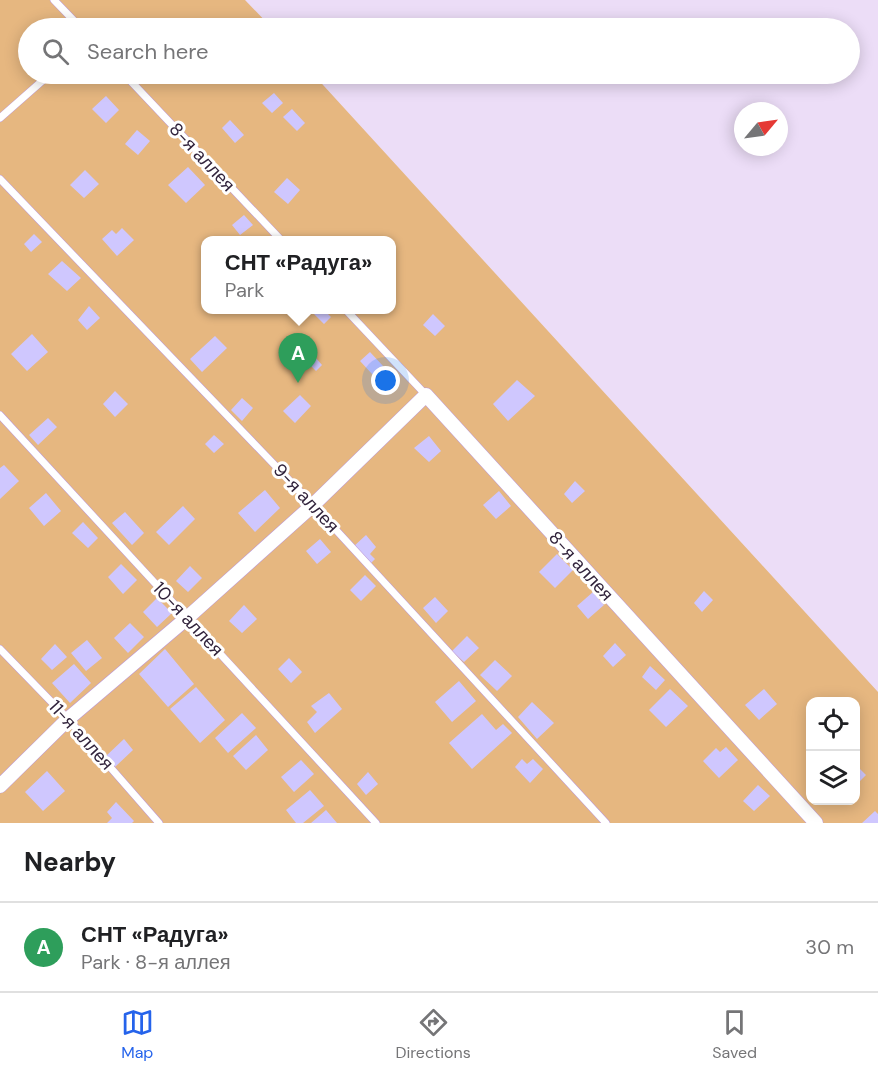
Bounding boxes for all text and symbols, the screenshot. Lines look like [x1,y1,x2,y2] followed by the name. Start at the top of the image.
[18,18,860,84] search box
[39,35,72,68] icon: search
[87,37,208,66] text: Search here
[734,102,788,156] north arrow
[164,117,240,197] street label: 8-я аллея
[201,236,396,314] popup
[225,248,372,277] text: СНТ «Радуга»
[225,277,264,303] text: Park
[278,334,318,383] pin: A
[371,366,400,395] your location
[268,458,344,538] street label: 9-я аллея
[543,526,619,606] street label: 8-я аллея
[148,577,228,661] street label: 10-я аллея
[43,695,119,775] street label: 11-я аллея
[806,697,860,805] map controls
[806,697,860,751] button: locate
[806,751,860,805] button: layers
[24,845,116,879] text: Nearby
[81,920,229,949] text: СНТ «Радуга»
[36,934,51,960] text: A
[805,934,854,960] text: 30 m
[81,949,231,975] text: Park · 8-я аллея
[121,1006,154,1063] tab: Map
[395,1006,471,1063] tab: Directions
[712,1006,757,1063] tab: Saved

